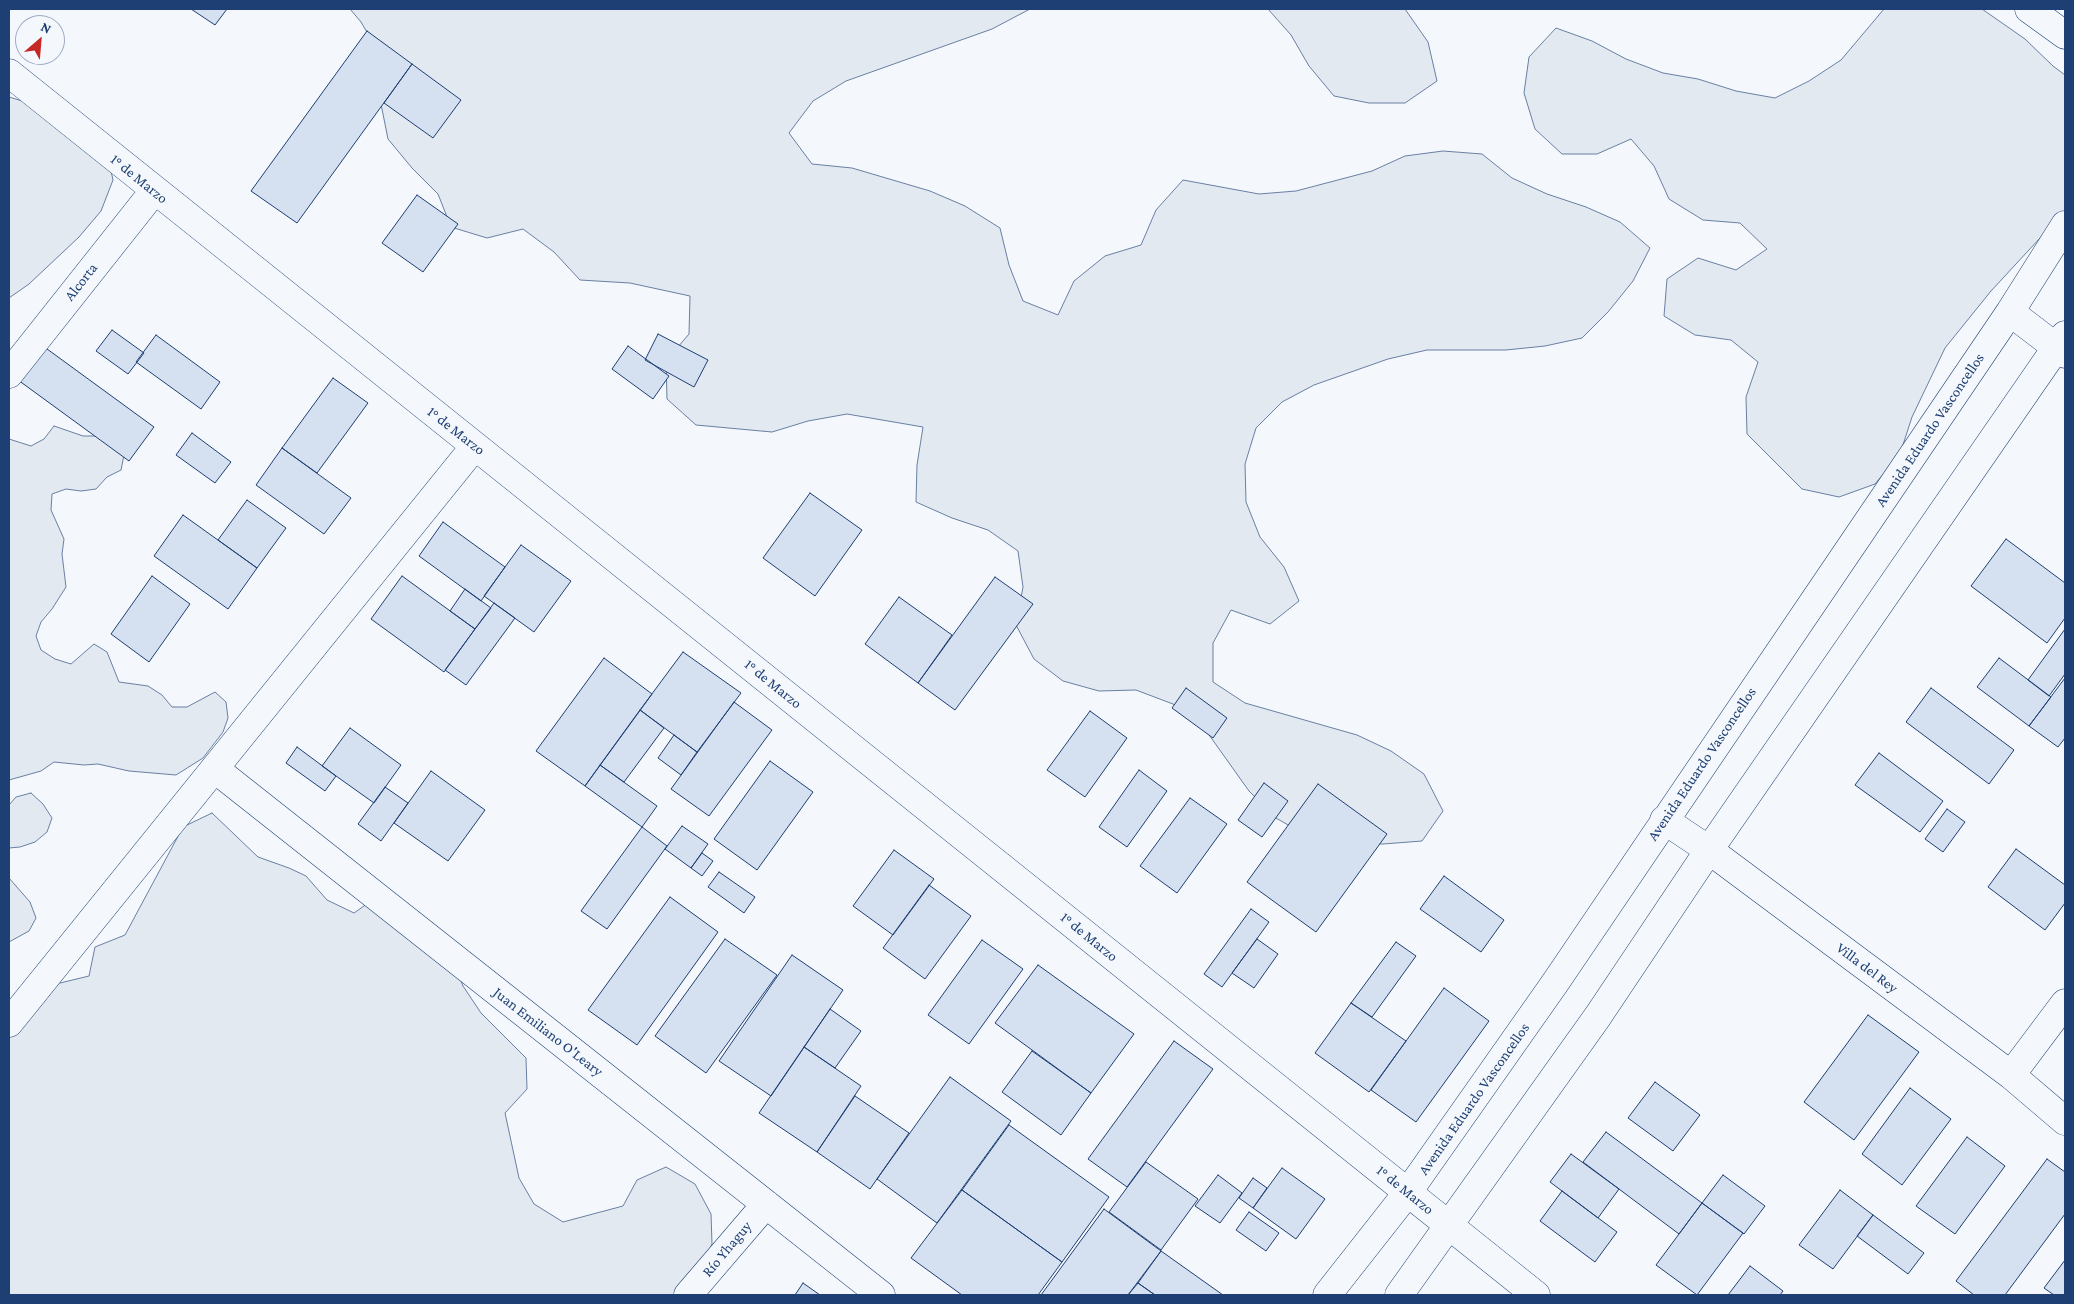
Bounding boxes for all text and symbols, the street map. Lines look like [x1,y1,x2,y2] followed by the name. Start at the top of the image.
[15,15,65,65] north arrow
[38,18,54,37] text: N
[107,150,171,208] street label: 1° de Marzo
[61,259,101,305] street label: Alcorta
[1872,350,1988,510] street label: Avenida Eduardo Vasconcellos
[423,403,489,459] street label: 1° de Marzo
[741,655,805,713] street label: 1° de Marzo
[1644,684,1760,844] street label: Avenida Eduardo Vasconcellos
[1057,908,1121,966] street label: 1° de Marzo
[1833,939,1901,997] street label: Villa del Rey
[490,984,606,1080] street label: Juan Emiliano O'Leary
[1415,1019,1533,1179] street label: Avenida Eduardo Vasconcellos
[1373,1161,1437,1219] street label: 1° de Marzo
[698,1217,756,1281] street label: Río Yhaguy

